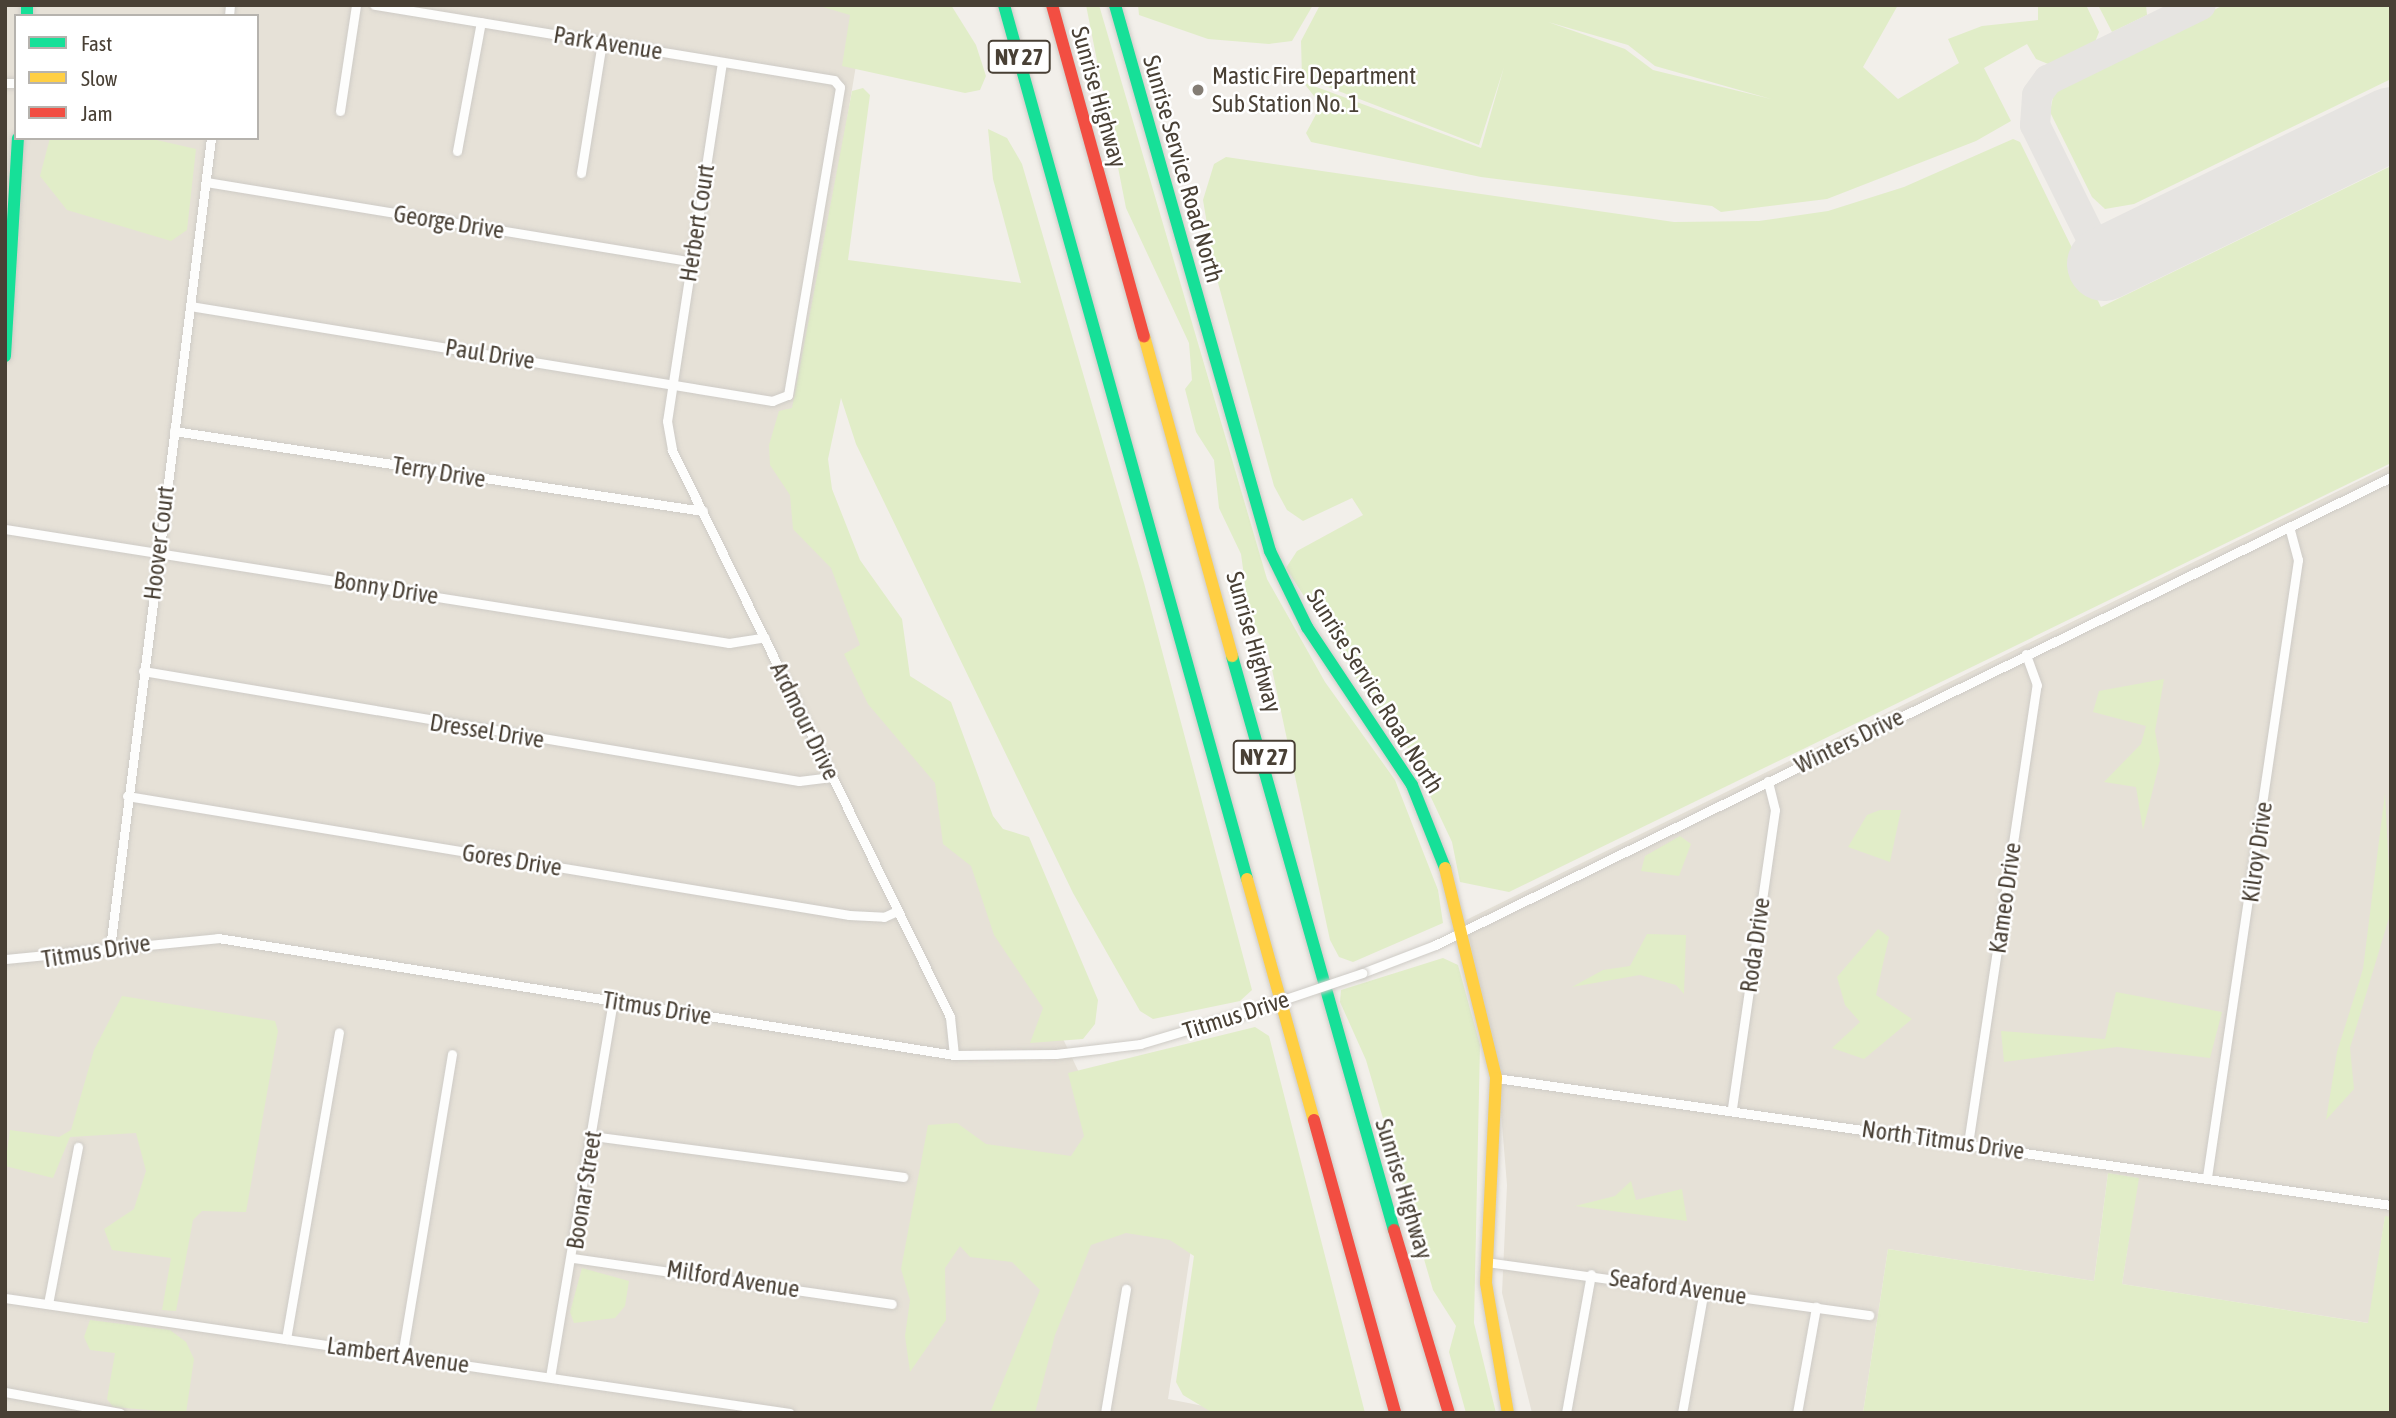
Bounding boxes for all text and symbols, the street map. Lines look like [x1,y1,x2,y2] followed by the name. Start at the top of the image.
[14,14,259,140] legend
[552,20,664,66] street label: Park Avenue
[1065,23,1133,171] street label: Sunrise Highway
[81,31,112,55] text: Fast
[988,38,1050,76] road number: NY 27
[1137,52,1229,286] street label: Sunrise Service Road North
[1212,62,1416,118] place label: Mastic Fire Department Sub Station No. 1
[81,66,117,90] text: Slow
[1190,82,1206,98] marker: Mastic Fire Department Sub Station No. 1
[81,101,113,125] text: Jam
[673,162,721,284] street label: Herbert Court
[392,199,506,245] street label: George Drive
[443,333,537,375] street label: Paul Drive
[390,450,488,494] street label: Terry Drive
[138,484,180,602] street label: Hoover Court
[332,566,440,610] street label: Bonny Drive
[1220,568,1288,716] street label: Sunrise Highway
[1301,584,1449,798] street label: Sunrise Service Road North
[764,657,846,785] street label: Ardmour Drive
[1790,702,1908,780] street label: Winters Drive
[428,708,546,754] street label: Dressel Drive
[1232,737,1296,776] road number: NY 27
[2236,800,2278,904] street label: Kilroy Drive
[460,838,564,882] street label: Gores Drive
[1983,841,2027,955] street label: Kameo Drive
[1734,896,1776,994] street label: Roda Drive
[40,928,152,974] street label: Titmus Drive
[1179,984,1293,1046] street label: Titmus Drive
[601,985,713,1031] street label: Titmus Drive
[1860,1114,2026,1166] street label: North Titmus Drive
[1369,1115,1439,1263] street label: Sunrise Highway
[560,1129,608,1251] street label: Boonar Street
[665,1254,801,1304] street label: Milford Avenue
[1608,1263,1748,1311] street label: Seaford Avenue
[325,1331,471,1379] street label: Lambert Avenue

